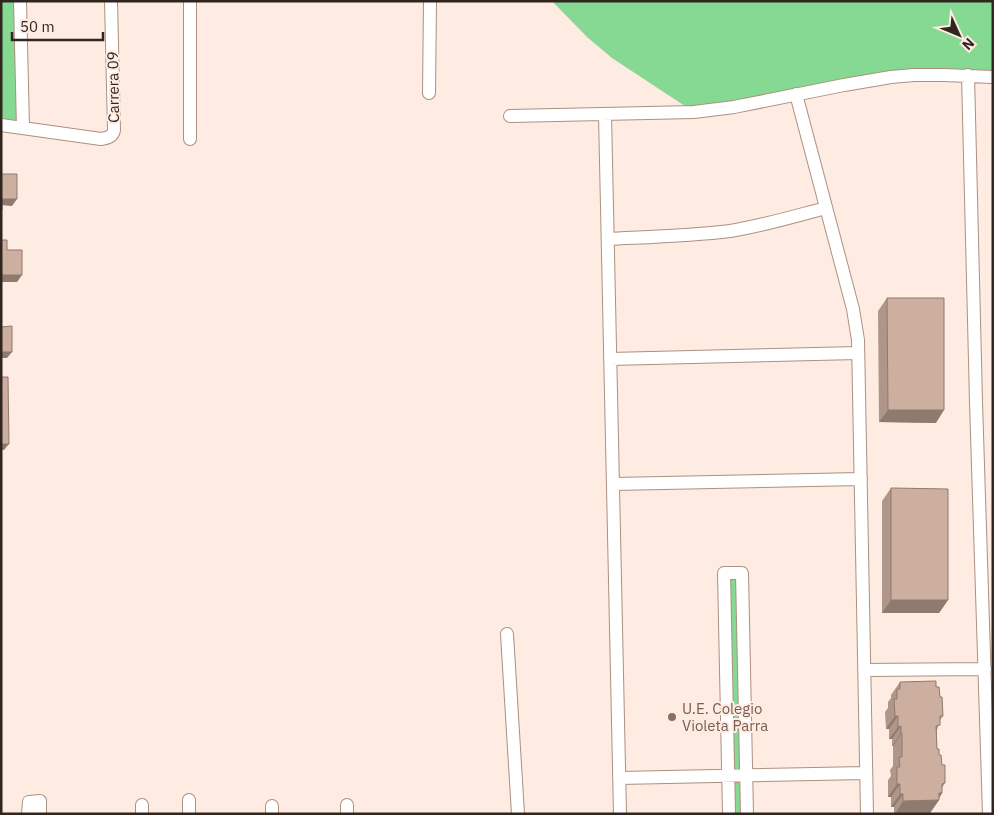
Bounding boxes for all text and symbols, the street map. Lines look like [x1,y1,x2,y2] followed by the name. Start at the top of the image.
[12,10,104,42] scale bar
[934,10,984,60] north arrow
[20,17,55,36] text: 50 m
[958,34,978,54] text: N
[103,51,123,123] street label: Carrera 09
[682,699,768,735] place label: U.E. Colegio Violeta Parra
[666,711,678,723] marker: U.E. Colegio Violeta Parra

